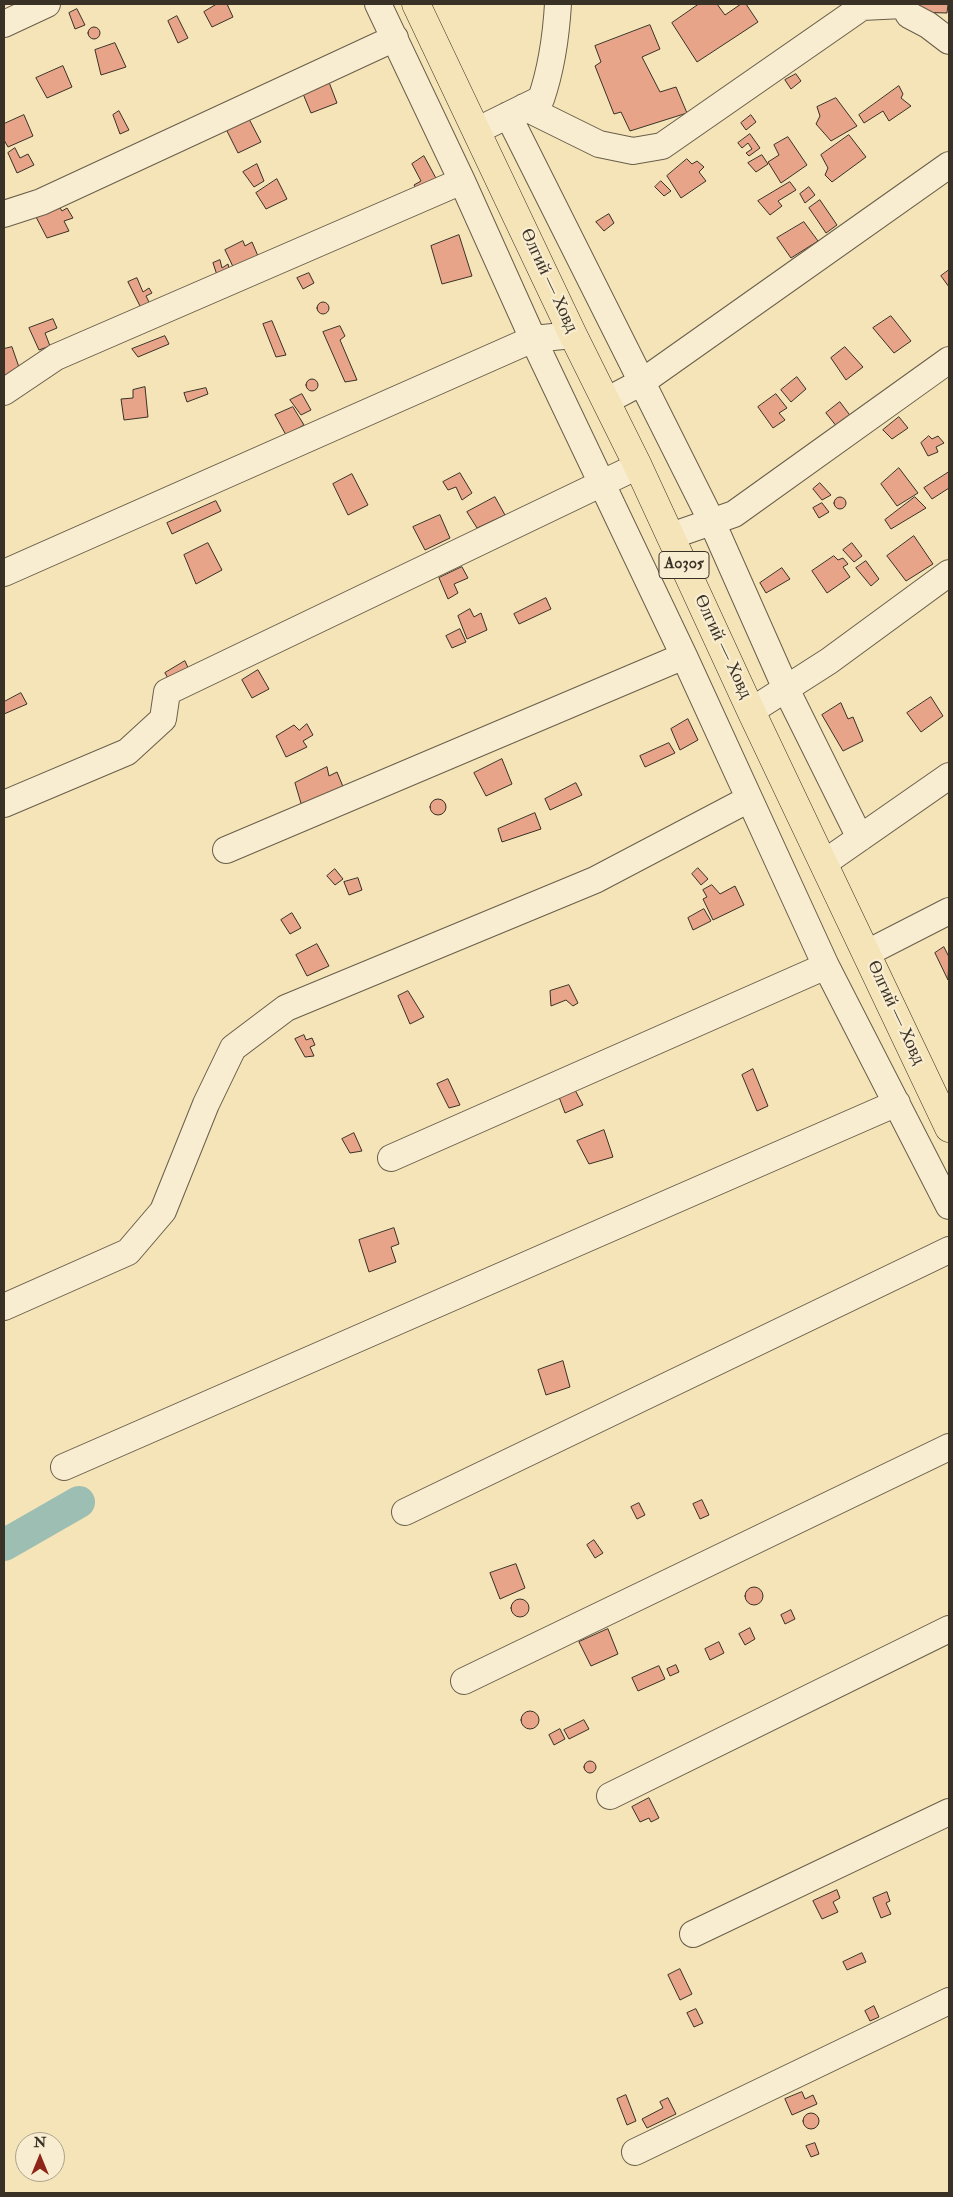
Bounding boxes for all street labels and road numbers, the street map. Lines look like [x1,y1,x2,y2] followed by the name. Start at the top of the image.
[514,225,582,337] street label: Өлгий — Ховд
[659,552,709,578] road number: A0305
[688,591,756,703] street label: Өлгий — Ховд
[861,957,929,1069] street label: Өлгий — Ховд

